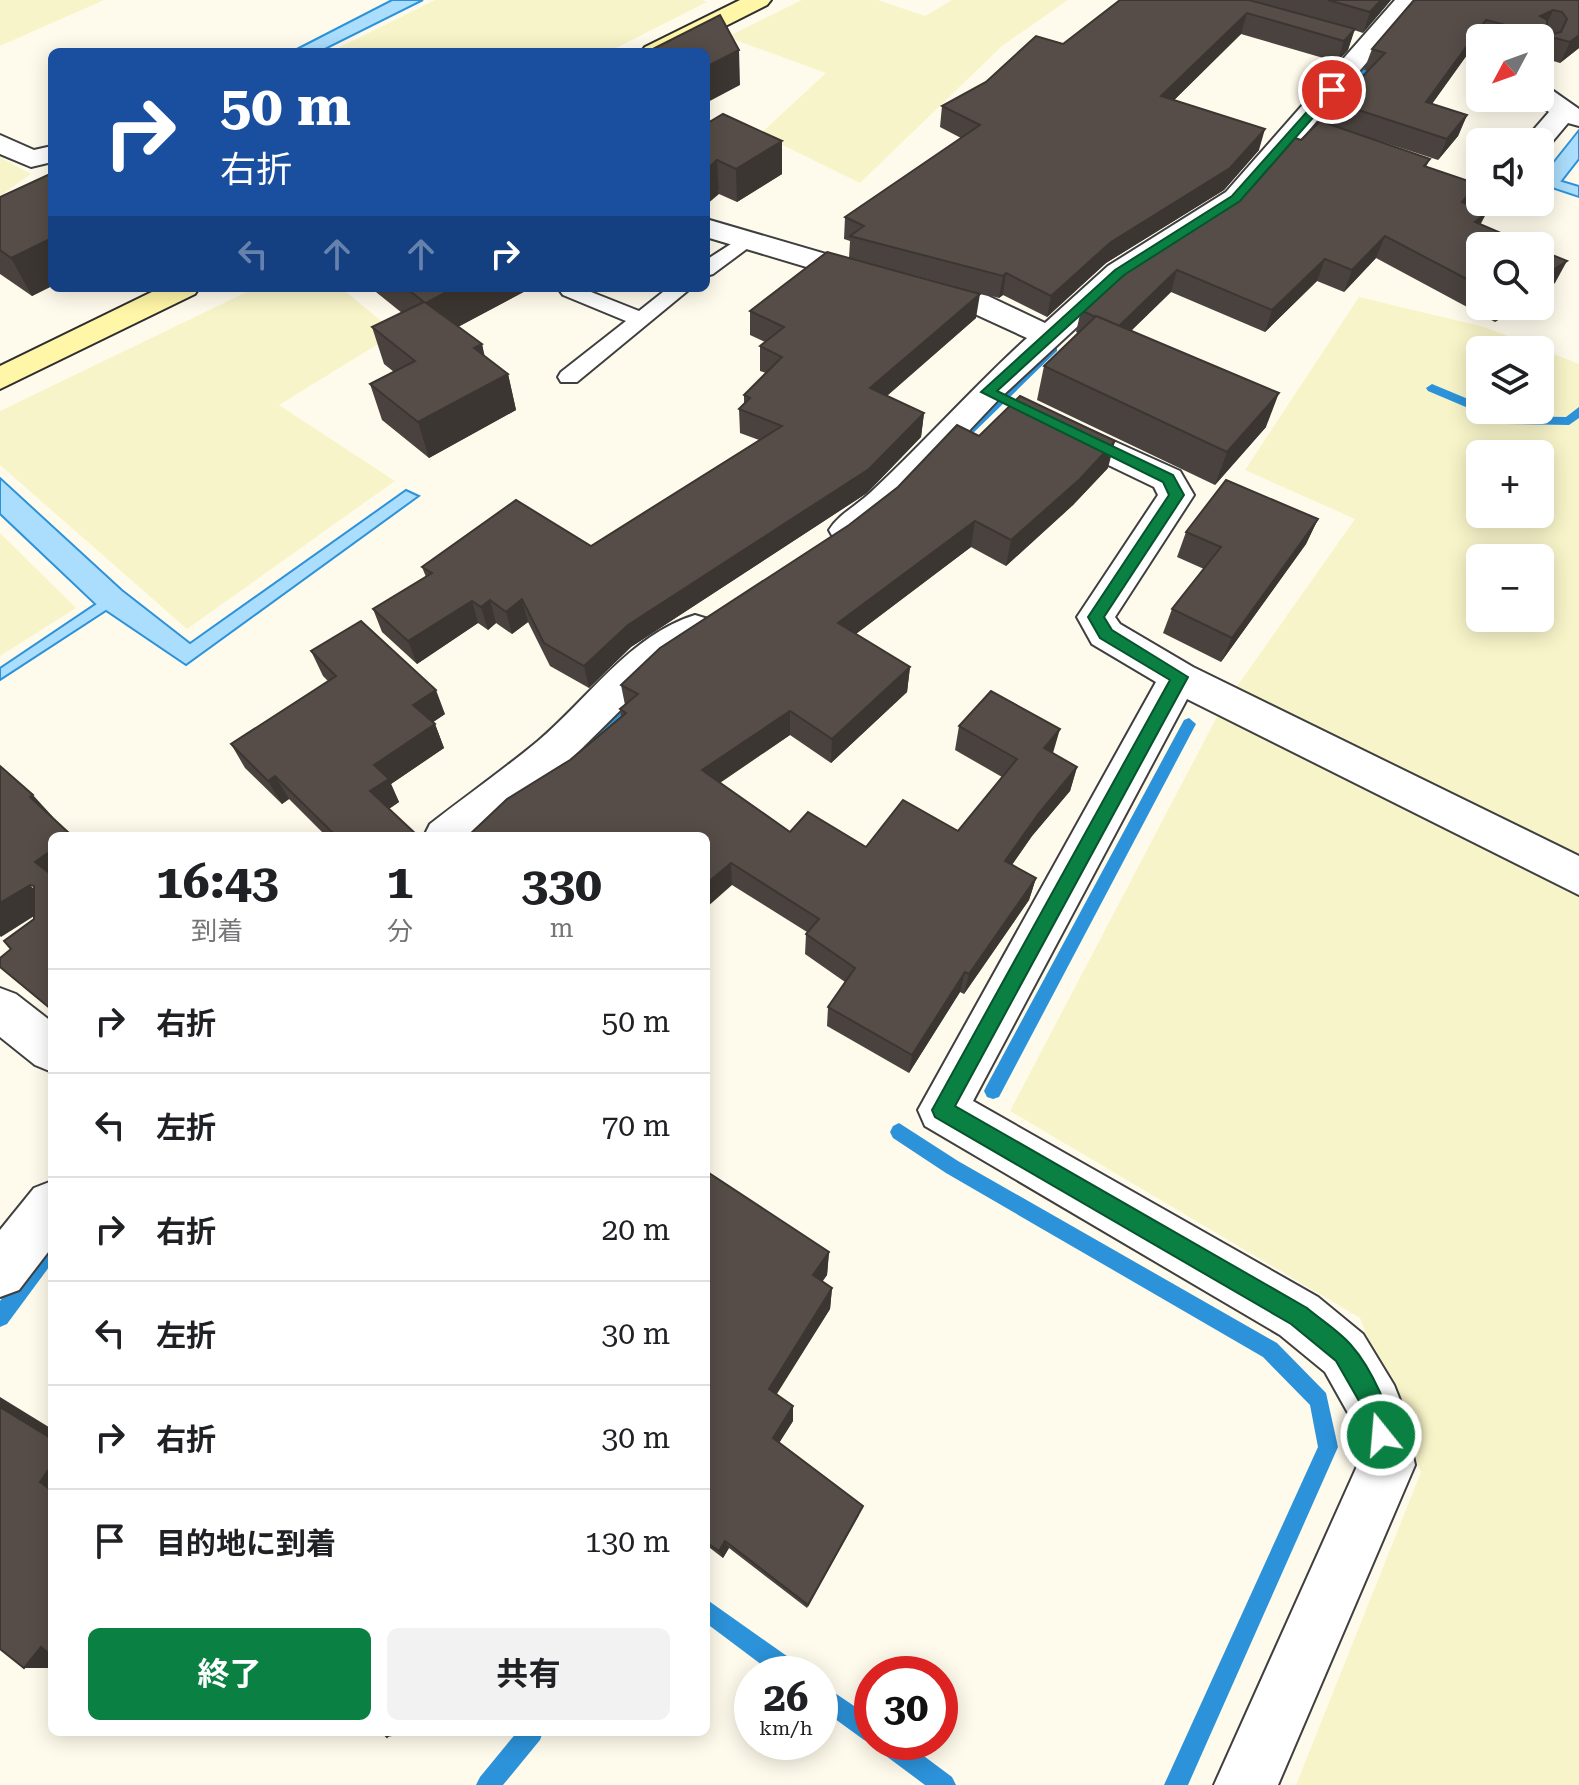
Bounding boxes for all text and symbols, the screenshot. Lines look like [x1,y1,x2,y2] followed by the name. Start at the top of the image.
[1466,24,1554,112] north arrow
[1466,24,1554,632] map controls
[1298,56,1366,124] pin
[1310,68,1354,112] icon: arrive
[220,73,351,139] text: 50 m
[88,80,192,184] icon: right
[1466,128,1554,216] button: sound
[220,149,292,191] text: 右折
[231,232,275,276] icon: left
[315,232,359,276] icon: ahead
[399,232,443,276] icon: ahead
[483,232,527,276] icon: right
[1466,232,1554,320] button: search
[1466,336,1554,424] button: layers
[1466,440,1554,528] button: +
[1466,544,1554,632] button: −
[156,854,279,910] text: 16:43
[386,854,413,910] text: 1
[521,857,602,913] text: 330
[550,913,574,943] text: m
[191,916,243,946] text: 到着
[387,916,413,946] text: 分
[88,999,132,1043] icon: right
[601,1004,670,1039] text: 50 m
[156,1006,216,1041] text: 右折
[88,1103,132,1147] icon: left
[601,1108,670,1143] text: 70 m
[156,1110,216,1145] text: 左折
[88,1207,132,1251] icon: right
[601,1212,670,1247] text: 20 m
[156,1214,216,1249] text: 右折
[88,1311,132,1355] icon: left
[601,1316,670,1351] text: 30 m
[156,1318,216,1353] text: 左折
[1339,1393,1423,1477] position arrow
[88,1415,132,1459] icon: right
[601,1420,670,1455] text: 30 m
[156,1422,216,1457] text: 右折
[88,1519,132,1563] icon: arrive
[585,1524,670,1559] text: 130 m
[156,1526,336,1561] text: 目的地に到着
[88,1628,371,1720] button: 終了
[387,1628,670,1720] button: 共有
[854,1656,958,1760] speed limit sign: 30
[764,1674,808,1721] text: 26
[759,1716,813,1740] text: km/h

